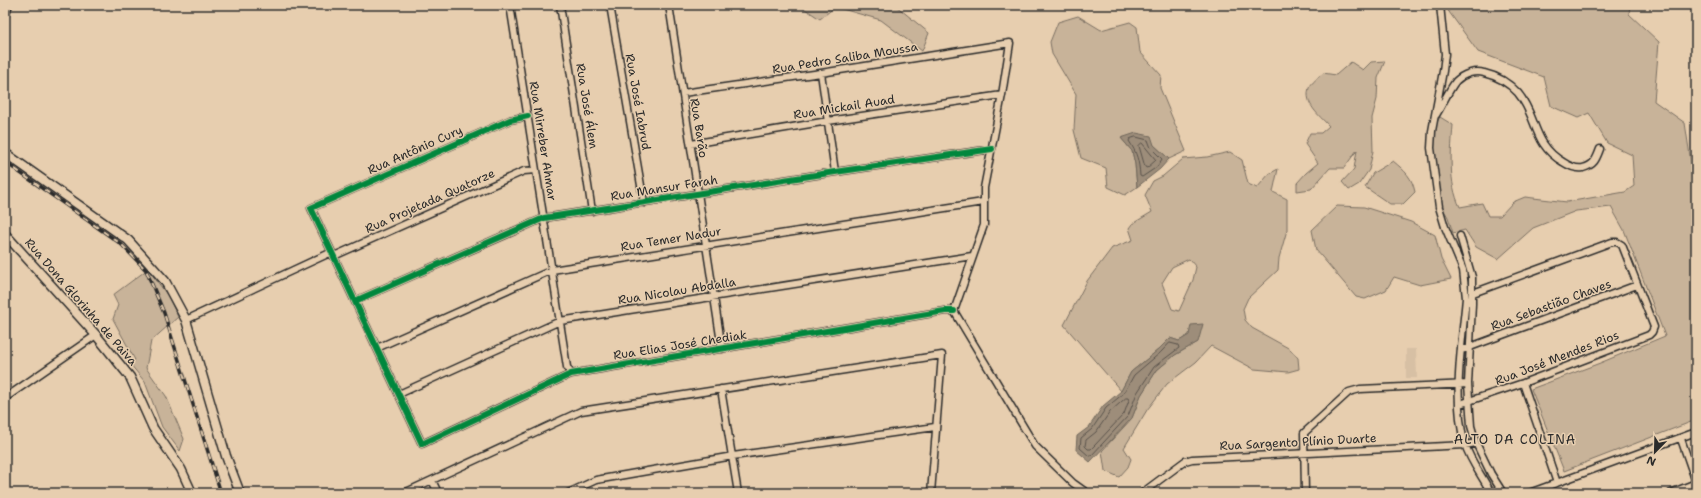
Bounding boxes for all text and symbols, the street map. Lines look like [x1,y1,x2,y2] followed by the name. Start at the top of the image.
[771,39,919,77] street label: Rua Pedro Saliba Moussa
[622,52,654,152] street label: Rua José Iabrud
[572,62,602,150] street label: Rua José Álem
[526,80,560,202] street label: Rua Mirreber Ahmar
[792,91,896,123] street label: Rua Mickail Auad
[686,97,712,159] street label: Rua Barão
[365,122,465,178] street label: Rua Antônio Cury
[363,165,498,237] street label: Rua Projetada Quatorze
[609,172,719,204] street label: Rua Mansur Farah
[619,223,723,255] street label: Rua Temer Nadur
[21,235,141,369] street label: Rua Dona Glorinha de Paiva
[617,274,738,308] street label: Rua Nicolau Abdalla
[1489,276,1613,334] street label: Rua Sebastião Chaves
[612,327,748,363] street label: Rua Elias José Chediak
[1493,327,1621,389] street label: Rua José Mendes Rios
[1219,430,1377,454] street label: Rua Sargento Plínio Duarte
[1454,431,1576,448] district label: ALTO DA COLINA
[1635,432,1675,472] north arrow
[1644,452,1658,469] text: N

